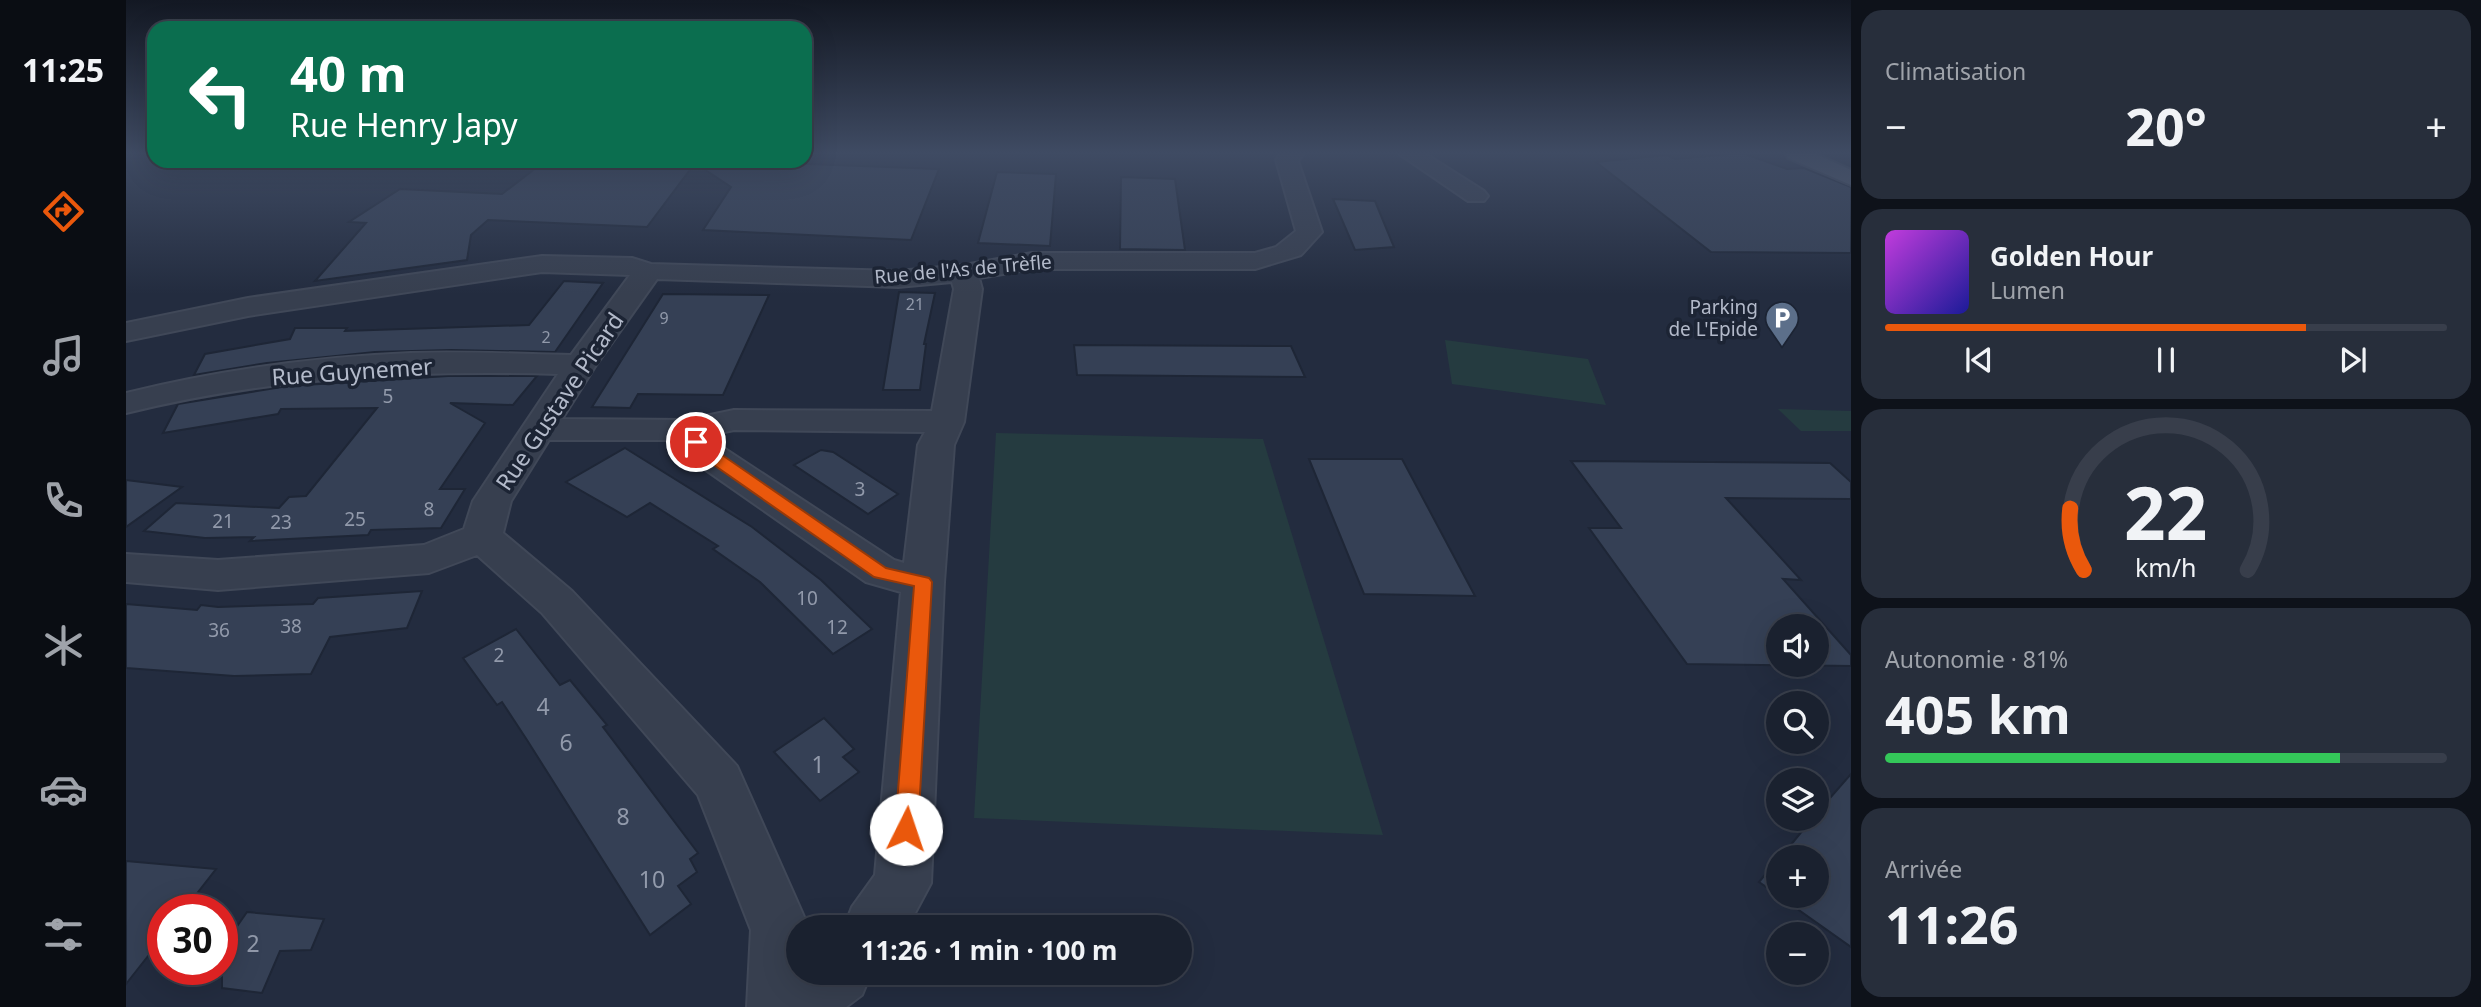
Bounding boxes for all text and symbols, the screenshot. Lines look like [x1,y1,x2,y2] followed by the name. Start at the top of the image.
[290,40,407,106] text: 40 m
[22,48,104,91] text: 11:25
[175,49,266,140] icon: left
[1885,55,2026,87] text: Climatisation
[2125,90,2207,161] text: 20°
[1885,100,1907,152] text: −
[2425,100,2447,152] text: +
[290,103,518,146] text: Rue Henry Japy
[39,187,88,236] icon: directions
[1990,238,2153,274] text: Golden Hour
[873,248,1053,290] street label: Rue de l'As de Trèfle
[1990,274,2065,306] text: Lumen
[906,293,924,315] house number: 21
[1668,294,1758,342] place label: Parking de L'Epide
[1763,299,1801,348] parking icon: Parking de L'Epide
[488,306,630,496] street label: Rue Gustave Picard
[659,307,669,329] house number: 9
[541,326,551,348] house number: 2
[39,331,88,380] icon: music
[1960,341,1998,379] icon: previous
[2147,341,2185,379] icon: pause
[2334,341,2372,379] icon: next
[270,349,434,393] street label: Rue Guynemer
[383,383,393,409] house number: 5
[666,412,726,472] pin
[677,423,715,461] icon: arrive
[2124,462,2208,561] text: 22
[39,476,88,525] icon: phone
[855,476,865,502] house number: 3
[424,496,434,522] house number: 8
[344,506,366,532] house number: 25
[212,508,234,534] house number: 21
[270,509,292,535] house number: 23
[2135,549,2197,583] text: km/h
[796,585,818,611] house number: 10
[280,613,302,639] house number: 38
[826,614,848,640] house number: 12
[1766,614,1829,985] map controls
[1766,614,1829,677] button: sound
[208,617,230,643] house number: 36
[39,621,88,670] icon: climate
[494,642,504,668] house number: 2
[1885,643,2068,675] text: Autonomie · 81%
[1885,678,2071,749] text: 405 km
[536,690,550,722] house number: 4
[1766,691,1829,754] button: search
[559,726,573,758] house number: 6
[811,748,825,780] house number: 1
[39,765,88,814] icon: car
[1766,768,1829,831] button: layers
[869,792,943,866] position arrow
[616,800,630,832] house number: 8
[1766,845,1829,908] button: +
[1885,853,1962,885] text: Arrivée
[639,863,665,895] house number: 10
[1885,888,2019,959] text: 11:26
[147,894,238,985] speed limit sign: 30
[39,910,88,959] icon: filters
[1766,922,1829,985] button: −
[246,927,260,959] house number: 2
[861,932,1117,968] text: 11:26 · 1 min · 100 m

